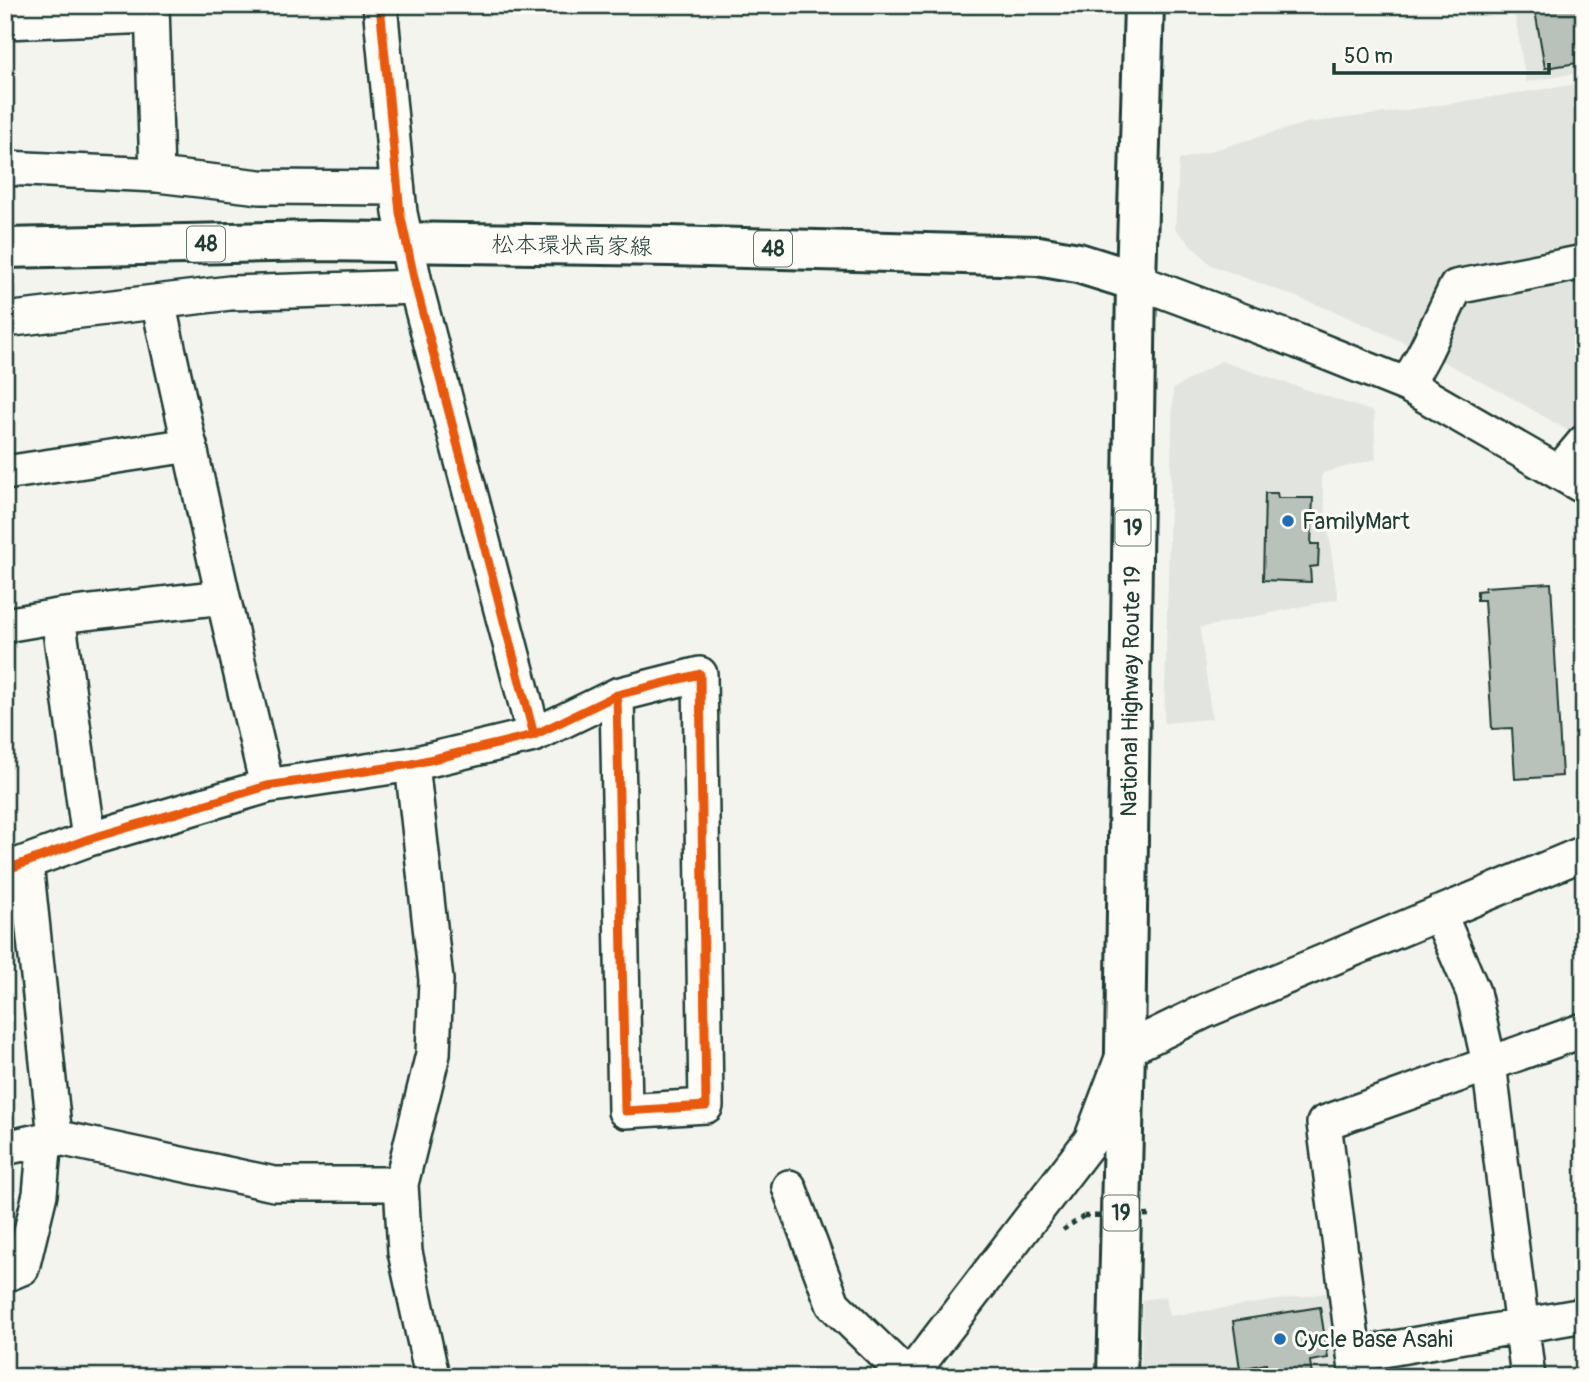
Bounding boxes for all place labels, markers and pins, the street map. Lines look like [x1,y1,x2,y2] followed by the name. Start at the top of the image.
[1302,507,1410,536] place label: FamilyMart
[1280,513,1296,529] marker: FamilyMart
[1294,1325,1453,1354] place label: Cycle Base Asahi
[1272,1331,1288,1347] marker: Cycle Base Asahi

